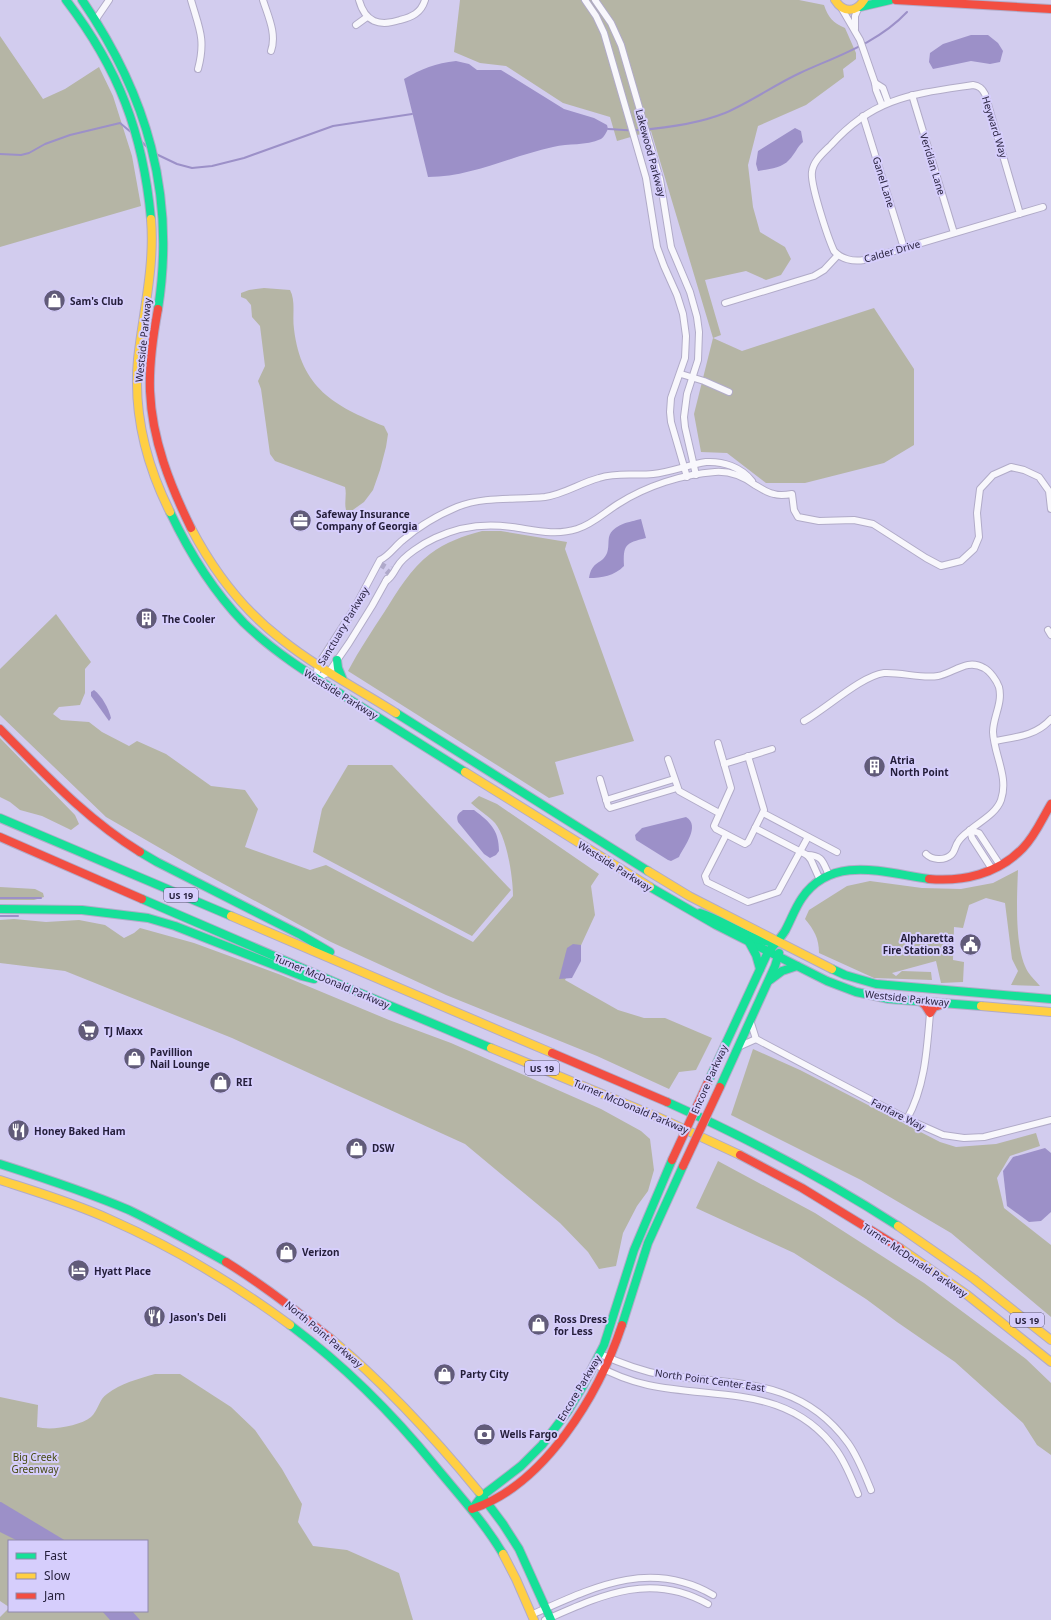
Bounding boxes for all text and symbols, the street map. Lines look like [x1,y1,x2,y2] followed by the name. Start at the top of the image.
[979,94,1011,160] street label: Heyward Way
[633,108,670,199] street label: Lakewood Parkway
[917,131,949,197] street label: Veridian Lane
[870,155,898,210] street label: Ganel Lane
[862,236,922,266] street label: Calder Drive
[42,288,68,314] shop icon: Sam's Club
[70,294,123,308] place label: Sam's Club
[132,296,154,383] street label: Westside Parkway
[288,507,314,533] office icon: Safeway Insurance Company of Georgia
[316,507,417,533] place label: Safeway Insurance Company of Georgia
[314,583,372,668] street label: Sanctuary Parkway
[134,606,160,632] building icon: The Cooler
[162,612,216,626] place label: The Cooler
[301,666,381,723] street label: Westside Parkway
[861,753,887,779] building icon: Atria North Point
[890,753,949,779] place label: Atria North Point
[575,838,655,895] street label: Westside Parkway
[164,888,198,902] road number: US 19
[883,931,954,957] place label: Alpharetta Fire Station 83
[957,931,983,957] public building icon: Alpharetta Fire Station 83
[272,950,393,1012] street label: Turner McDonald Parkway
[864,987,951,1009] street label: Westside Parkway
[75,1018,101,1044] supermarket icon: TJ Maxx
[104,1024,143,1038] place label: TJ Maxx
[687,1041,731,1116] street label: Encore Parkway
[121,1045,147,1071] shop icon: Pavillion Nail Lounge
[150,1045,210,1071] place label: Pavillion Nail Lounge
[525,1061,559,1075] road number: US 19
[207,1069,233,1095] shop icon: REI
[236,1075,252,1089] place label: REI
[571,1075,692,1137] street label: Turner McDonald Parkway
[869,1095,928,1134] street label: Fanfare Way
[6,1118,32,1144] restaurant icon: Honey Baked Ham
[34,1124,126,1138] place label: Honey Baked Ham
[344,1135,370,1161] shop icon: DSW
[372,1141,395,1155] place label: DSW
[860,1220,971,1301] street label: Turner McDonald Parkway
[274,1239,300,1265] shop icon: Verizon
[302,1245,339,1259] place label: Verizon
[66,1258,92,1284] hotel icon: Hyatt Place
[94,1264,151,1278] place label: Hyatt Place
[282,1297,366,1371] street label: North Point Parkway
[142,1304,168,1330] restaurant icon: Jason's Deli
[169,1310,226,1324] place label: Jason's Deli
[526,1312,552,1338] shop icon: Ross Dress for Less
[554,1312,607,1338] place label: Ross Dress for Less
[1010,1313,1044,1327] road number: US 19
[554,1352,605,1424] street label: Encore Parkway
[432,1361,458,1387] shop icon: Party City
[654,1365,766,1395] street label: North Point Center East
[460,1367,509,1381] place label: Party City
[471,1421,497,1447] bank icon: Wells Fargo
[500,1427,557,1441] place label: Wells Fargo
[11,1450,60,1476] park label: Big Creek Greenway
[8,1540,148,1612] legend
[44,1547,68,1564] text: Fast
[44,1567,71,1584] text: Slow
[43,1587,65,1604] text: Jam

